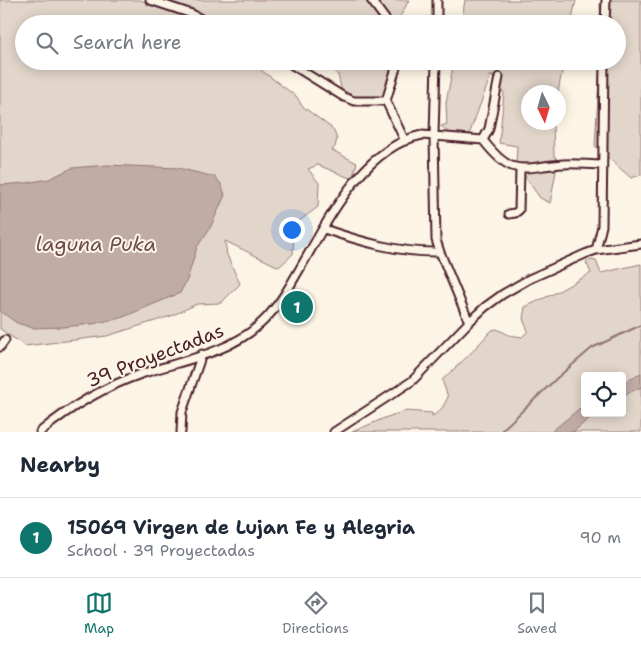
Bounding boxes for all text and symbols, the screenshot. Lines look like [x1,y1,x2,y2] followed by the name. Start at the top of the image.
[15,15,626,70] search box
[33,29,61,57] icon: search
[73,30,182,55] text: Search here
[521,85,566,130] north arrow
[279,217,305,243] your location
[36,231,156,257] water label: laguna Puka
[281,288,313,326] pin: 1
[83,318,228,393] street label: 39 Proyectadas
[581,372,626,417] map controls
[581,372,626,417] button: locate
[20,451,100,479] text: Nearby
[67,515,415,540] text: 15069 Virgen de Lujan Fe y Alegria
[32,527,40,548] text: 1
[580,527,621,548] text: 90 m
[67,540,255,561] text: School · 39 Proyectadas
[84,589,114,637] tab: Map
[282,589,349,637] tab: Directions
[517,589,557,637] tab: Saved

